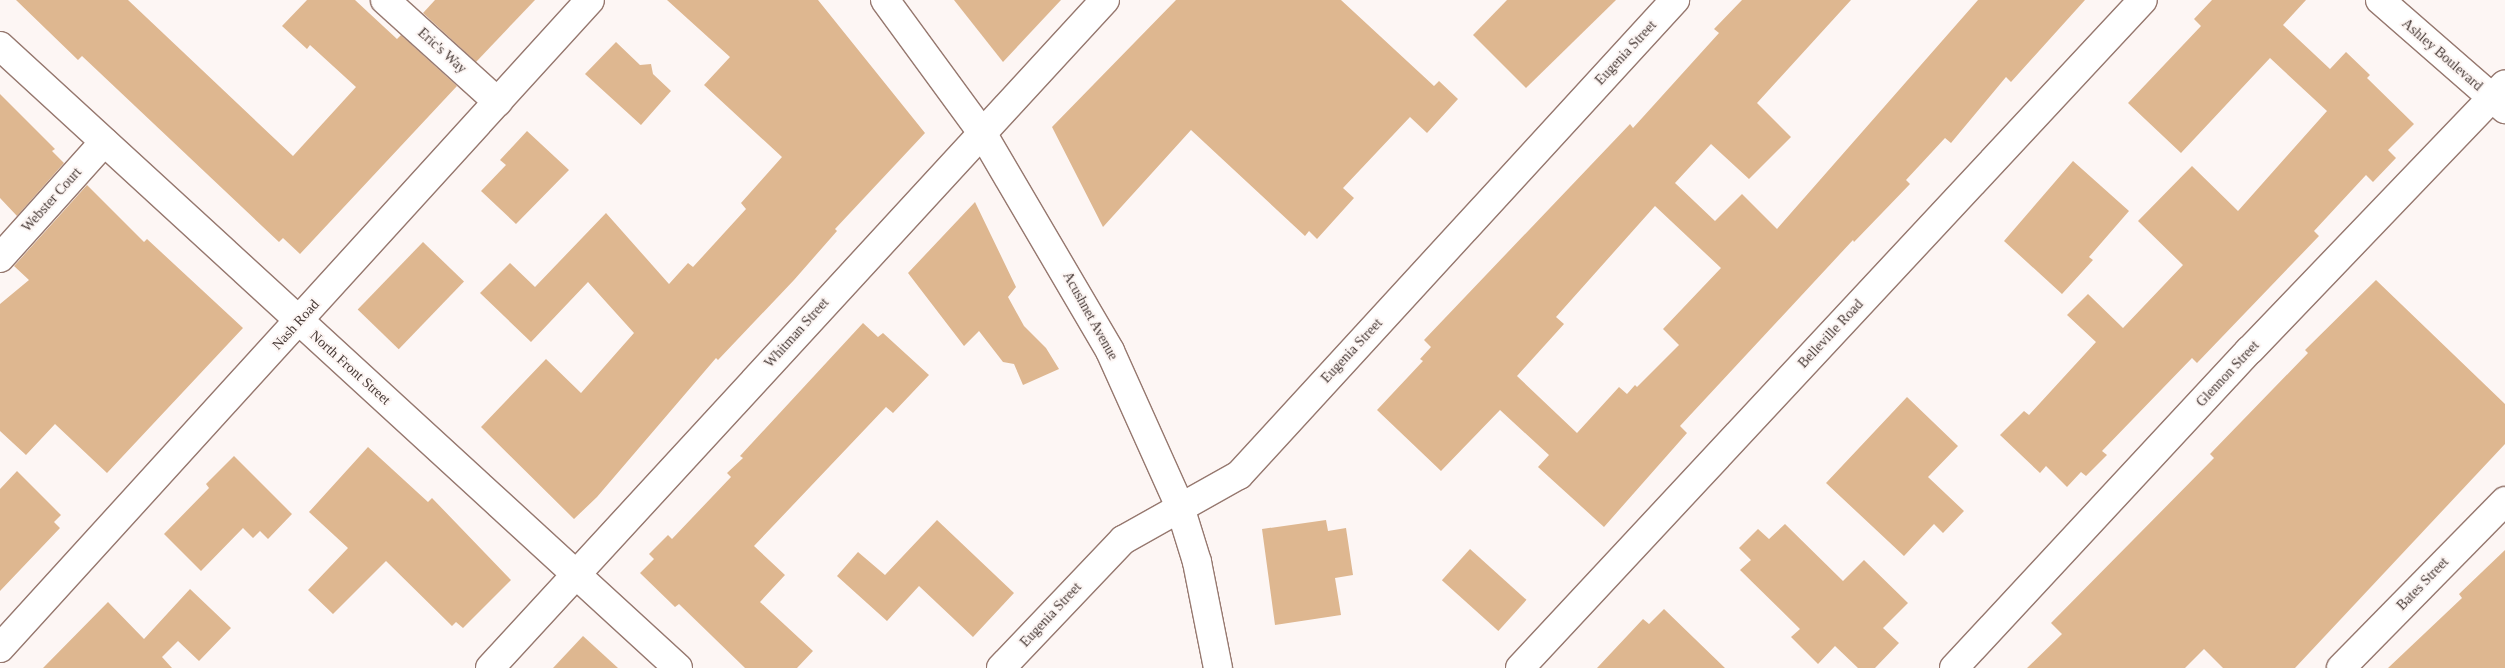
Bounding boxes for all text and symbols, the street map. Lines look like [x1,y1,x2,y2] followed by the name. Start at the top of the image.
[2398,15,2486,95] street label: Ashley Boulevard
[1592,17,1660,89] street label: Eugenia Street
[414,25,470,77] street label: Eric's Way
[19,164,85,236] street label: Webster Court
[1059,269,1121,363] street label: Acushnet Avenue
[761,295,833,371] street label: Whitman Street
[269,296,323,354] street label: Nash Road
[1795,296,1867,372] street label: Belleville Road
[1318,315,1386,387] street label: Eugenia Street
[306,327,394,409] street label: North Front Street
[2193,337,2263,411] street label: Glennon Street
[2394,554,2452,614] street label: Bates Street
[1017,579,1085,651] street label: Eugenia Street

